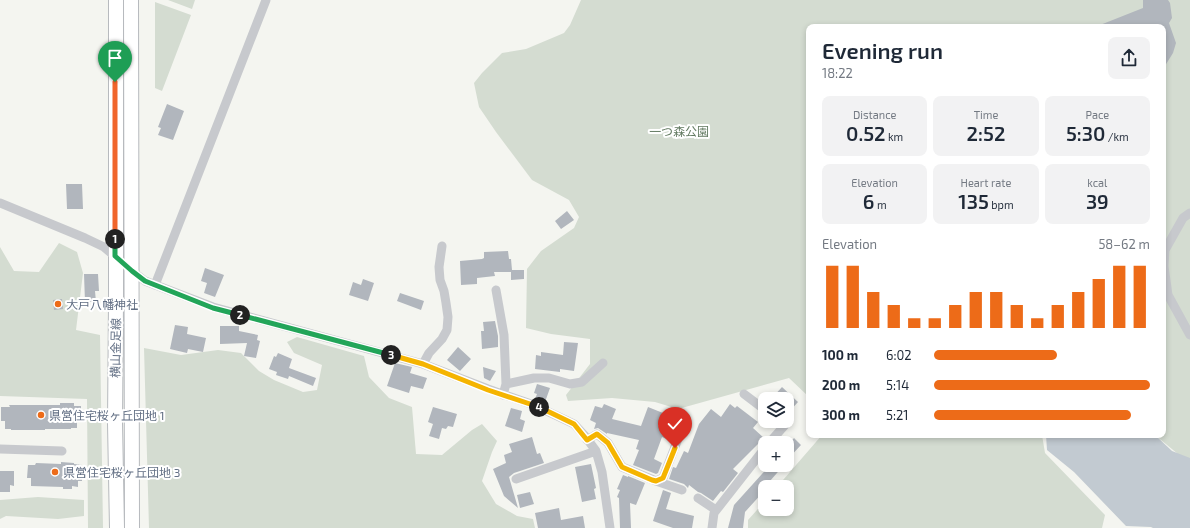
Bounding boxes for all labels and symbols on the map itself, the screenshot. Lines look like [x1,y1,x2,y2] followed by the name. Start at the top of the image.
[98,41,132,82] pin
[649,124,709,138] park label: 一つ森公園
[105,229,125,249] pin: 1
[66,297,138,311] place label: 大戸八幡神社
[53,299,63,309] marker: 大戸八幡神社
[230,305,250,325] pin: 2
[107,318,123,378] street label: 横山金足線
[381,345,401,365] pin: 3
[529,397,549,417] pin: 4
[658,407,692,448] pin
[49,408,164,422] place label: 県営住宅桜ヶ丘団地 1
[36,410,46,420] marker: 県営住宅桜ヶ丘団地 1
[63,465,180,479] place label: 県営住宅桜ヶ丘団地 3
[50,467,60,477] marker: 県営住宅桜ヶ丘団地 3

